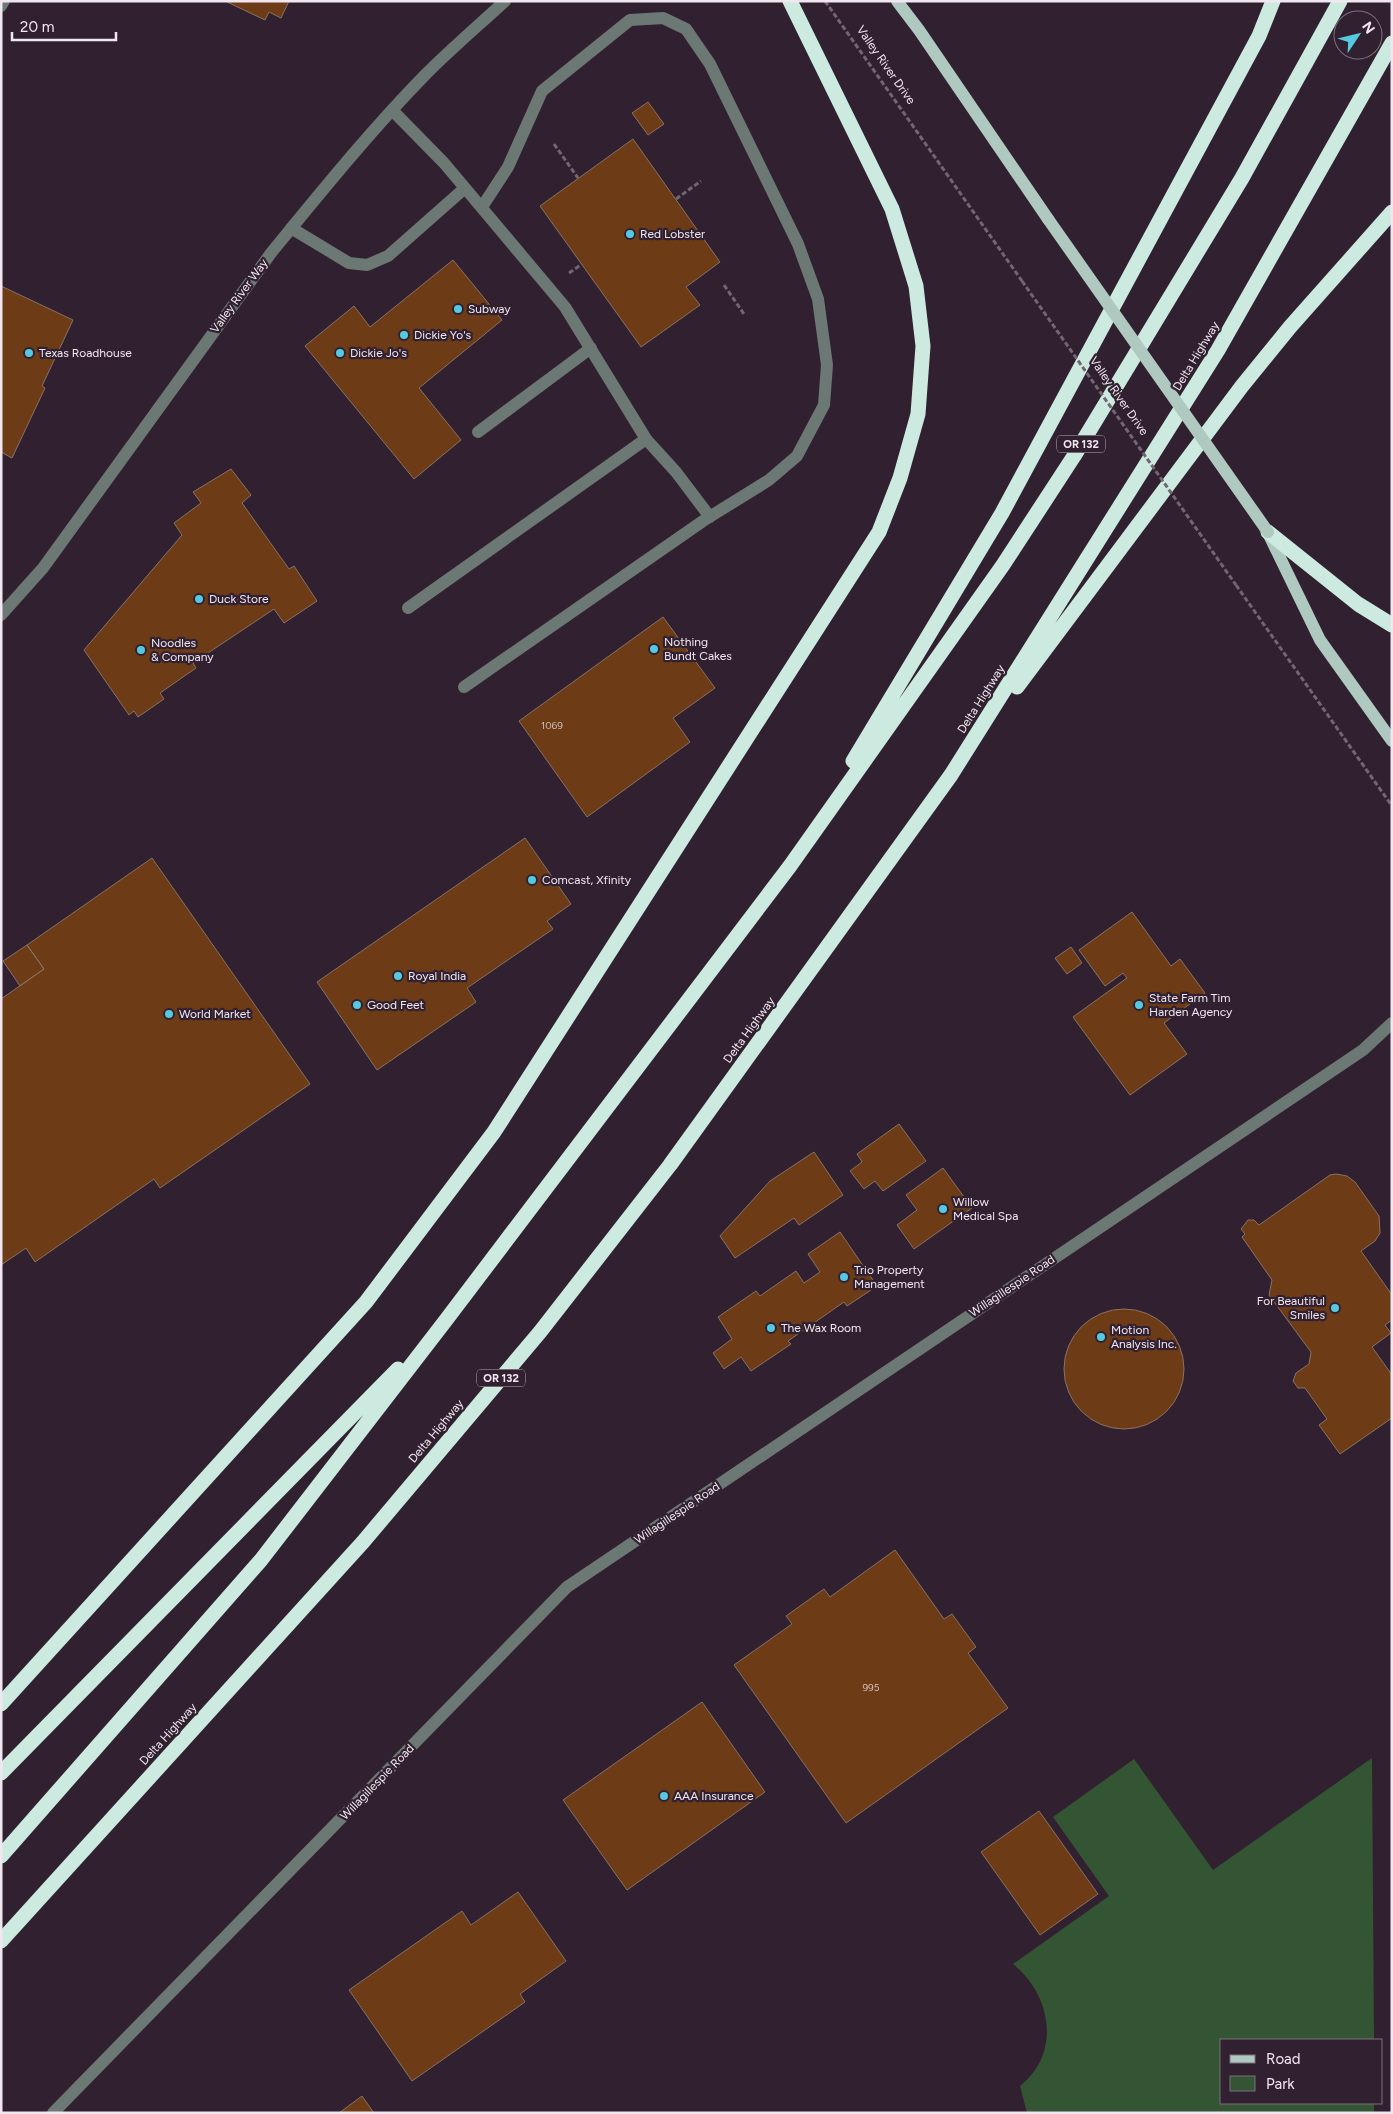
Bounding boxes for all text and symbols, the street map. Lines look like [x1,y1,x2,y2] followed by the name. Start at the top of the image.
[12,10,116,42] scale bar
[1333,10,1383,60] north arrow
[20,18,54,36] text: 20 m
[1358,19,1378,37] text: N
[854,23,919,107] street label: Valley River Drive
[640,227,705,241] place label: Red Lobster
[624,228,636,240] marker: Red Lobster
[207,256,271,336] street label: Valley River Way
[468,302,511,316] place label: Subway
[452,303,464,315] marker: Subway
[1170,318,1222,393] street label: Delta Highway
[414,328,472,342] place label: Dickie Yo's
[398,329,410,341] marker: Dickie Yo's
[39,346,132,360] place label: Texas Roadhouse
[350,346,407,360] place label: Dickie Jo's
[23,347,35,359] marker: Texas Roadhouse
[334,347,346,359] marker: Dickie Jo's
[1087,354,1152,438] street label: Valley River Drive
[1057,436,1105,452] road number: OR 132
[209,592,269,606] place label: Duck Store
[193,593,205,605] marker: Duck Store
[664,635,732,663] place label: Nothing Bundt Cakes
[151,636,214,664] place label: Noodles & Company
[648,643,660,655] marker: Nothing Bundt Cakes
[135,644,147,656] marker: Noodles & Company
[954,662,1008,736] street label: Delta Highway
[541,719,563,732] house number: 1069
[542,873,632,887] place label: Comcast, Xfinity
[526,874,538,886] marker: Comcast, Xfinity
[408,969,466,983] place label: Royal India
[392,970,404,982] marker: Royal India
[1149,991,1233,1019] place label: State Farm Tim Harden Agency
[720,994,778,1066] street label: Delta Highway
[367,998,425,1012] place label: Good Feet
[351,999,363,1011] marker: Good Feet
[1133,999,1145,1011] marker: State Farm Tim Harden Agency
[179,1007,251,1021] place label: World Market
[163,1008,175,1020] marker: World Market
[953,1195,1018,1223] place label: Willow Medical Spa
[937,1203,949,1215] marker: Willow Medical Spa
[967,1252,1057,1320] street label: Willagillespie Road
[854,1263,925,1291] place label: Trio Property Management
[838,1271,850,1283] marker: Trio Property Management
[1257,1294,1325,1322] place label: For Beautiful Smiles
[1329,1302,1341,1314] marker: For Beautiful Smiles
[781,1321,861,1335] place label: The Wax Room
[765,1322,777,1334] marker: The Wax Room
[1111,1323,1177,1351] place label: Motion Analysis Inc.
[1095,1331,1107,1343] marker: Motion Analysis Inc.
[477,1370,525,1386] road number: OR 132
[406,1396,467,1465] street label: Delta Highway
[632,1479,722,1547] street label: Willagillespie Road
[862,1681,880,1694] house number: 995
[137,1700,200,1768] street label: Delta Highway
[337,1741,417,1823] street label: Willagillespie Road
[674,1789,754,1803] place label: AAA Insurance
[658,1790,670,1802] marker: AAA Insurance
[1220,2039,1383,2104] legend
[1266,2050,1301,2068] text: Road
[1266,2075,1295,2093] text: Park

